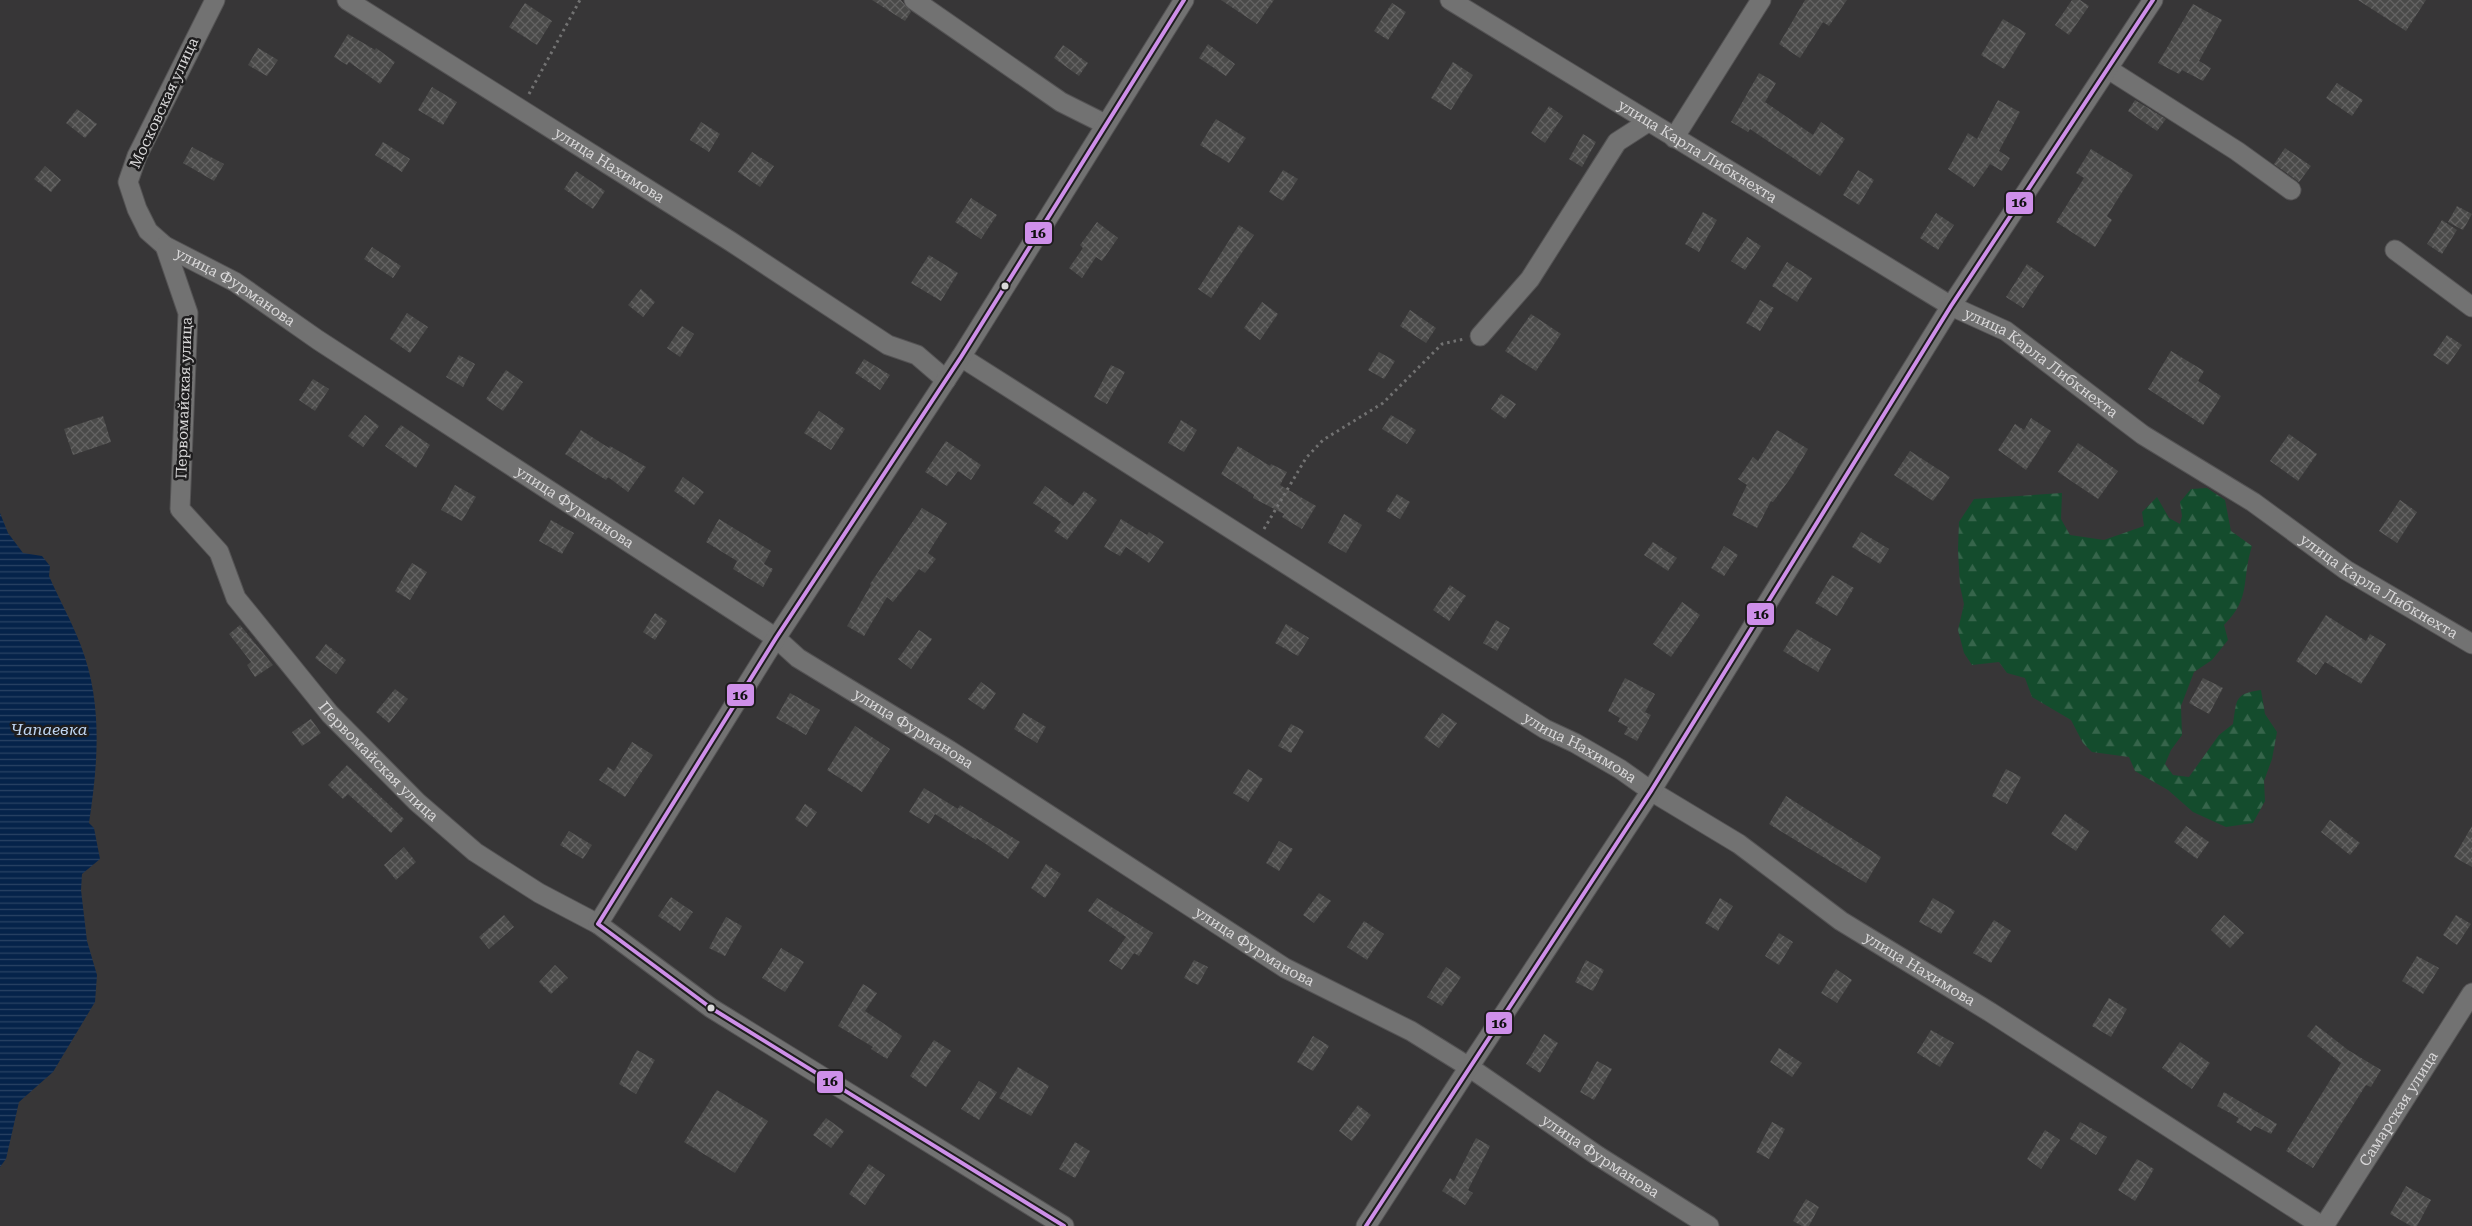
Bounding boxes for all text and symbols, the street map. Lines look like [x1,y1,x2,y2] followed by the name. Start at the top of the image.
[126,35,202,171] street label: Московская улица
[1615,96,1780,207] street label: улица Карла Либкнехта
[551,124,668,207] street label: улица Нахимова
[2005,191,2034,215] line badge: 16
[2011,194,2027,210] text: 16
[1024,221,1053,245] line badge: 16
[1030,225,1046,241] text: 16
[172,244,299,330] street label: улица Фурманова
[1000,281,1010,291] unlabelled marker
[1961,304,2121,422] street label: улица Карла Либкнехта
[172,317,196,479] street label: Первомайская улица
[512,462,637,552] street label: улица Фурманова
[2296,530,2461,643] street label: улица Карла Либкнехта
[1746,602,1775,626] line badge: 16
[1753,606,1769,622] text: 16
[726,683,755,707] line badge: 16
[850,685,977,772] street label: улица Фурманова
[732,687,748,703] text: 16
[315,698,442,825] street label: Первомайская улица
[1520,709,1640,787] street label: улица Нахимова
[11,720,88,739] water label: Чапаевка
[1191,903,1317,990] street label: улица Фурманова
[1861,928,1978,1010] street label: улица Нахимова
[706,1003,716,1013] unlabelled marker
[1485,1011,1513,1035] line badge: 16
[1491,1015,1507,1031] text: 16
[2355,1048,2442,1170] street label: Самарская улица
[816,1070,844,1094] line badge: 16
[822,1073,838,1089] text: 16
[1538,1111,1663,1201] street label: улица Фурманова

